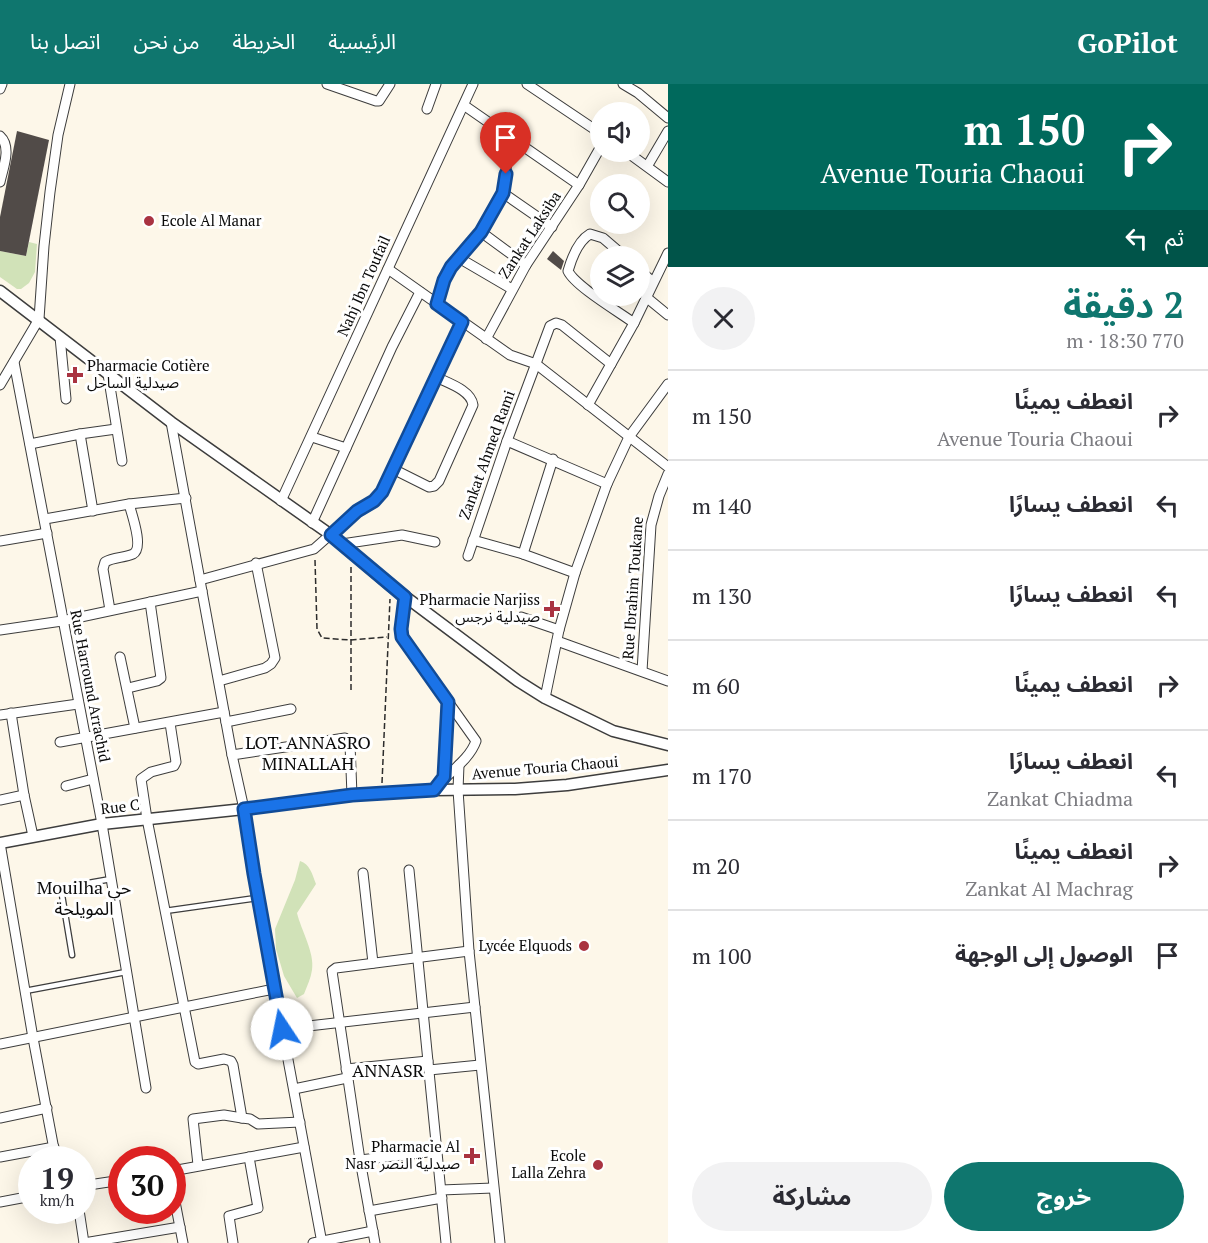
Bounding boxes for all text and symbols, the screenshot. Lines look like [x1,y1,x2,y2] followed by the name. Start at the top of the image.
[1077,24,1178,61] text: GoPilot
[30,27,101,55] text: اتصل بنا
[134,27,199,55] text: من نحن
[232,27,295,55] text: الخريطة
[328,27,396,55] text: الرئيسية
[964,101,1085,157] text: 150 m
[590,102,650,306] map controls
[590,102,650,162] button: sound
[1106,108,1184,186] icon: right
[480,112,531,174] pin
[489,121,522,154] icon: arrive
[820,155,1085,191] text: Avenue Touria Chaoui
[590,174,650,234] button: search
[493,187,565,282] street label: Zankat Laksiba
[161,210,262,230] place label: Ecole Al Manar
[142,214,156,228] marker: Ecole Al Manar
[1120,222,1153,255] icon: left
[1165,223,1184,252] text: ثم
[332,232,394,339] street label: Nahj Ibn Toufail
[590,246,650,306] button: layers
[1063,281,1184,328] text: 2 دقيقة
[692,287,755,350] button: close
[1066,327,1184,354] text: 770 m · 18:30
[87,355,210,392] place label: Pharmacie Cotière صيدلية الساحل
[68,368,82,382] marker: Pharmacie Cotière صيدلية الساحل
[1015,386,1133,415] text: انعطف يمينًا
[453,387,519,522] street label: Zankat Ahmed Rami
[1151,399,1184,432] icon: right
[692,401,752,430] text: 150 m
[937,425,1133,452] text: Avenue Touria Chaoui
[1009,489,1133,518] text: انعطف يسارًا
[1151,489,1184,522] icon: left
[692,491,752,520] text: 140 m
[617,516,647,660] street label: Rue Ibrahim Toukane
[1009,579,1133,608] text: انعطف يسارًا
[1151,579,1184,612] icon: left
[692,581,752,610] text: 130 m
[420,589,540,626] place label: Pharmacie Narjiss صيدلية نرجس
[545,602,559,616] marker: Pharmacie Narjiss صيدلية نرجس
[66,608,116,764] street label: Rue Harround Arrachid
[1015,669,1133,698] text: انعطف يمينًا
[1151,669,1184,702] icon: right
[692,671,740,700] text: 60 m
[245,730,371,775] district label: LOT. ANNASRO MINALLAH
[1009,746,1133,775] text: انعطف يسارًا
[471,751,619,783] street label: Avenue Touria Chaoui
[1151,759,1184,792] icon: left
[692,761,752,790] text: 170 m
[987,785,1133,812] text: Zankat Chiadma
[99,794,140,818] street label: Rue C
[1015,836,1133,865] text: انعطف يمينًا
[1151,849,1184,882] icon: right
[692,851,740,880] text: 20 m
[37,875,131,920] district label: Mouilha حي المويلحة
[965,875,1133,902] text: Zankat Al Machrag
[479,935,572,955] place label: Lycée Elquods
[577,939,591,953] marker: Lycée Elquods
[955,939,1133,968] text: الوصول إلى الوجهة
[1151,939,1184,972] icon: arrive
[692,941,752,970] text: 100 m
[250,997,314,1061] position arrow
[352,1058,425,1082] district label: ANNASR
[345,1136,460,1173] place label: Pharmacie Al Nasr صيدلية النصر
[511,1145,586,1182] place label: Ecole Lalla Zehra
[108,1146,186,1224] speed limit sign: 30
[465,1149,479,1163] marker: Pharmacie Al Nasr صيدلية النصر
[40,1158,74,1198] text: 19
[591,1158,605,1172] marker: Ecole Lalla Zehra
[692,1162,932,1231] button: مشاركة
[944,1162,1184,1231] button: خروج
[40,1190,74,1210] text: km/h

